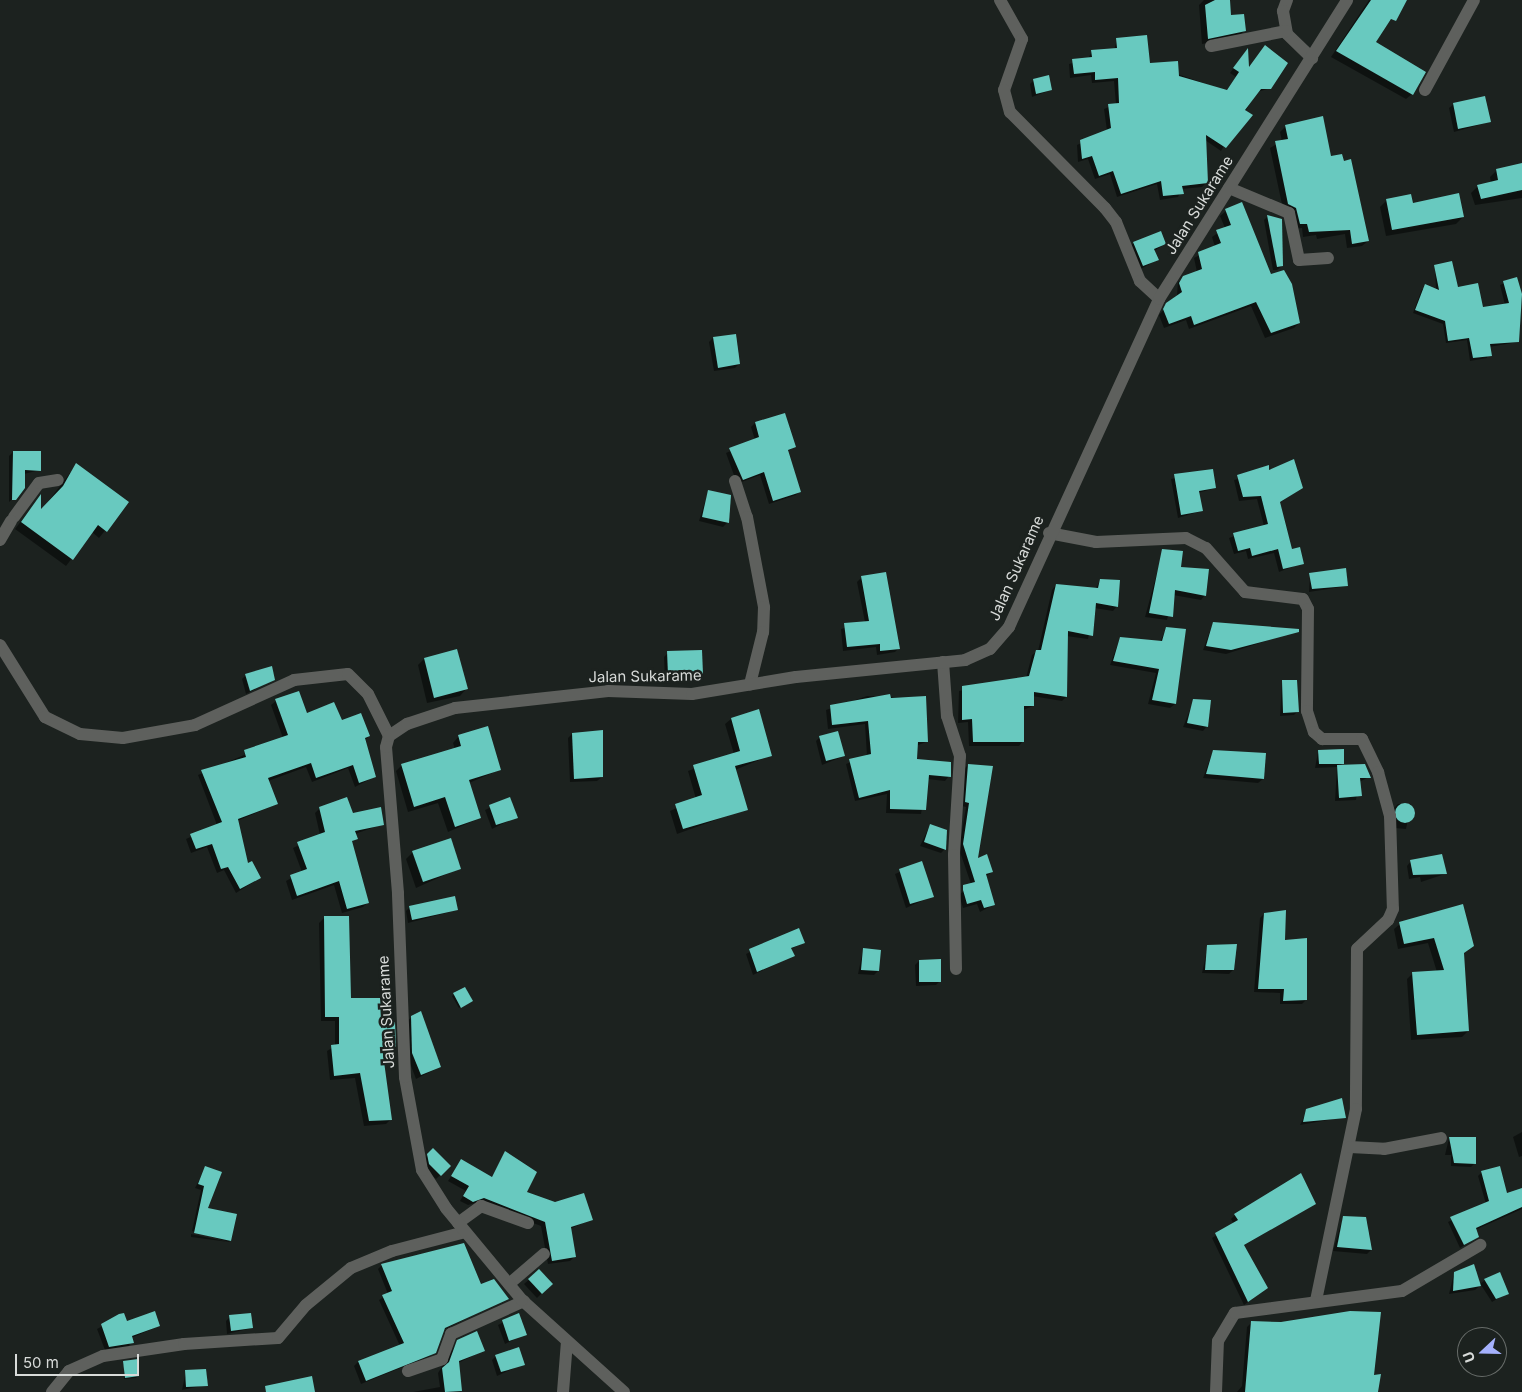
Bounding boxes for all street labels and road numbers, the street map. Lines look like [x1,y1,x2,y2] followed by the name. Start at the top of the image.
[1161,152,1237,258] street label: Jalan Sukarame
[985,513,1047,623] street label: Jalan Sukarame
[588,666,702,686] street label: Jalan Sukarame
[374,955,398,1069] street label: Jalan Sukarame

